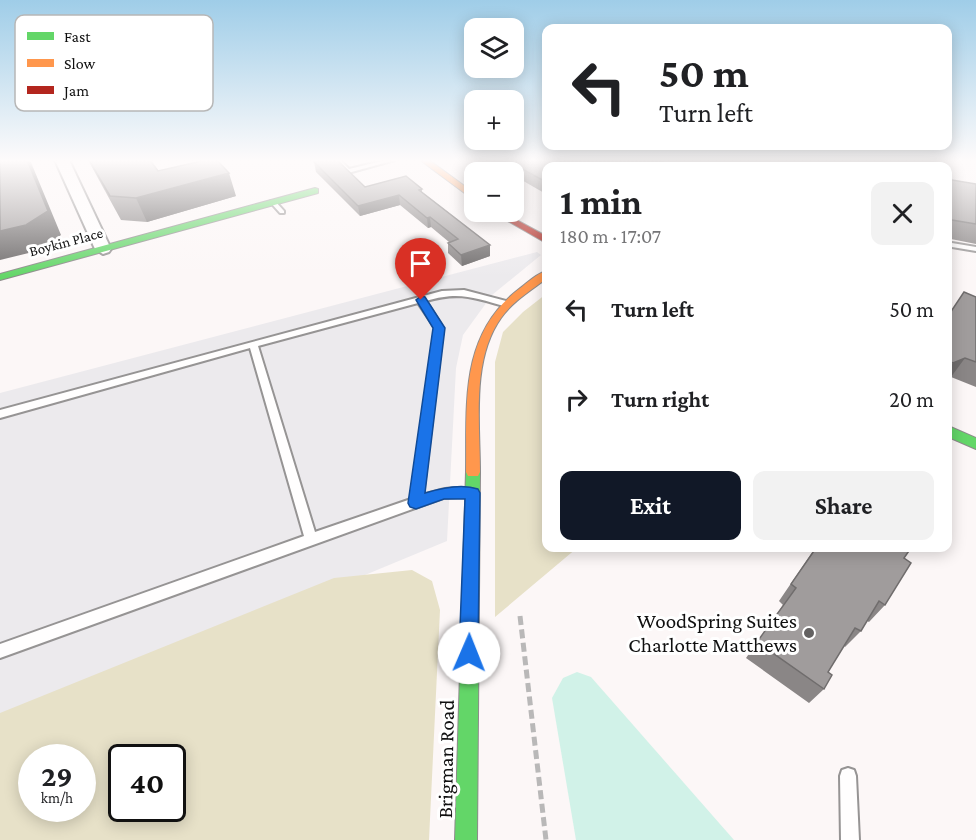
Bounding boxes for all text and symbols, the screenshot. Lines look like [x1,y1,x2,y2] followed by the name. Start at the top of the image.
[15,15,213,111] legend
[464,18,524,222] map controls
[464,18,524,78] button: layers
[64,28,91,45] text: Fast
[560,48,638,126] icon: left
[659,49,749,96] text: 50 m
[64,55,96,72] text: Slow
[62,82,89,100] text: Jam
[464,90,524,150] button: +
[659,98,753,128] text: Turn left
[464,162,524,222] button: −
[560,182,642,222] text: 1 min
[871,182,934,245] button: close
[27,224,105,260] street label: Boykin Place
[560,225,661,247] text: 180 m · 17:07
[395,238,446,300] pin
[404,247,437,280] icon: arrive
[560,293,593,326] icon: left
[611,297,694,322] text: Turn left
[889,297,934,322] text: 50 m
[560,383,593,416] icon: right
[611,387,709,412] text: Turn right
[889,387,934,412] text: 20 m
[560,471,741,540] button: Exit
[753,471,934,540] button: Share
[628,609,797,657] place label: WoodSpring Suites Charlotte Matthews
[437,621,501,685] position arrow
[802,626,816,640] marker: WoodSpring Suites Charlotte Matthews
[433,699,459,819] street label: Brigman Road
[108,744,186,822] speed limit sign: 40
[41,759,73,792] text: 29
[41,790,73,806] text: km/h

